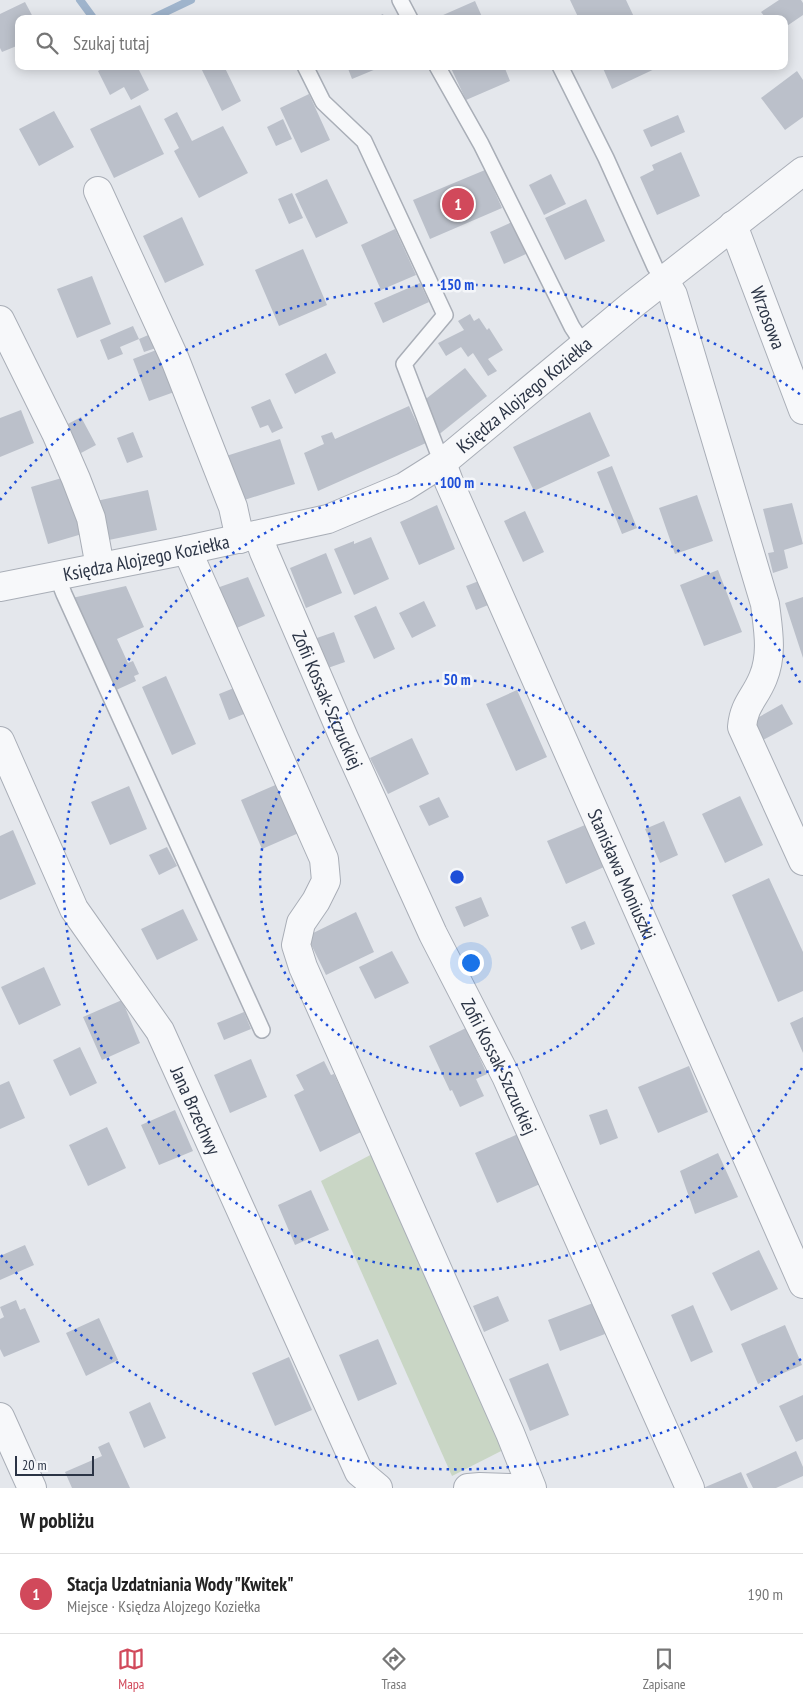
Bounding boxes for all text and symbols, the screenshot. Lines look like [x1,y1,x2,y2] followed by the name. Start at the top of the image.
[15,15,788,70] search box
[33,29,61,57] icon: search
[73,31,150,55] text: Szukaj tutaj
[442,185,474,223] pin: 1
[440,275,474,294] text: 150 m
[745,283,791,352] street label: Wrzosowa
[451,332,597,458] street label: Księdza Alojzego Koziełka
[440,473,474,492] text: 100 m
[61,529,231,586] street label: Księdza Alojzego Koziełka
[287,627,368,773] street label: Zofii Kossak-Szczuckiej
[443,670,471,689] text: 50 m
[583,805,662,943] street label: Stanisława Moniuszki
[448,868,466,886] centre of rings
[458,950,484,976] your location
[456,994,543,1138] street label: Zofii Kossak-Szczuckiej
[165,1062,227,1159] street label: Jana Brzechwy
[15,1453,94,1476] scale bar
[22,1456,47,1474] text: 20 m
[20,1507,94,1534] text: W pobliżu
[67,1572,294,1596] text: Stacja Uzdatniania Wody "Kwitek"
[32,1584,40,1604] text: 1
[748,1584,783,1604] text: 190 m
[67,1596,260,1616] text: Miejsce · Księdza Alojzego Koziełka
[117,1645,145,1693] tab: Mapa
[380,1645,408,1693] tab: Trasa
[643,1645,686,1693] tab: Zapisane

